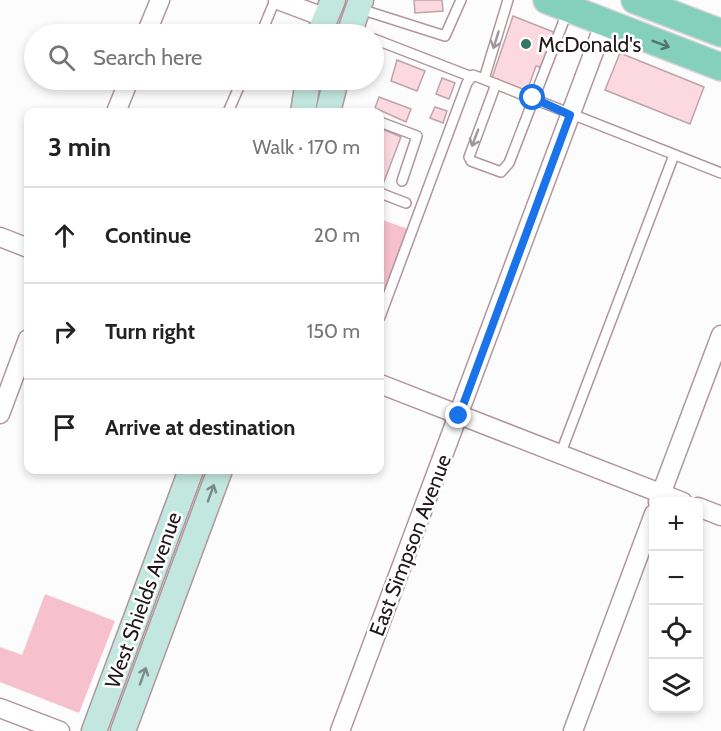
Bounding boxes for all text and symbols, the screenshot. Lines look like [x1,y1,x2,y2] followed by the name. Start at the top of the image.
[24,24,384,90] search box
[490,30,501,49] one-way arrow
[538,32,642,57] place label: McDonald's
[519,37,533,51] marker: McDonald's
[651,39,670,50] one-way arrow
[45,41,78,74] icon: search
[93,44,202,71] text: Search here
[519,84,545,110] route start
[468,128,479,147] one-way arrow
[48,131,111,163] text: 3 min
[252,135,360,159] text: Walk · 170 m
[48,219,81,252] icon: ahead
[105,222,191,249] text: Continue
[314,223,360,247] text: 20 m
[48,315,81,348] icon: right
[105,318,195,345] text: Turn right
[307,319,360,343] text: 150 m
[445,402,471,428] route end
[48,411,81,444] icon: arrive
[105,414,295,441] text: Arrive at destination
[364,451,456,639] street label: East Simpson Avenue
[206,484,217,503] one-way arrow
[649,497,703,713] map controls
[649,497,703,551] button: +
[100,508,187,691] street label: West Shields Avenue
[649,551,703,605] button: −
[649,605,703,659] button: locate
[649,659,703,713] button: layers
[138,667,149,686] one-way arrow

